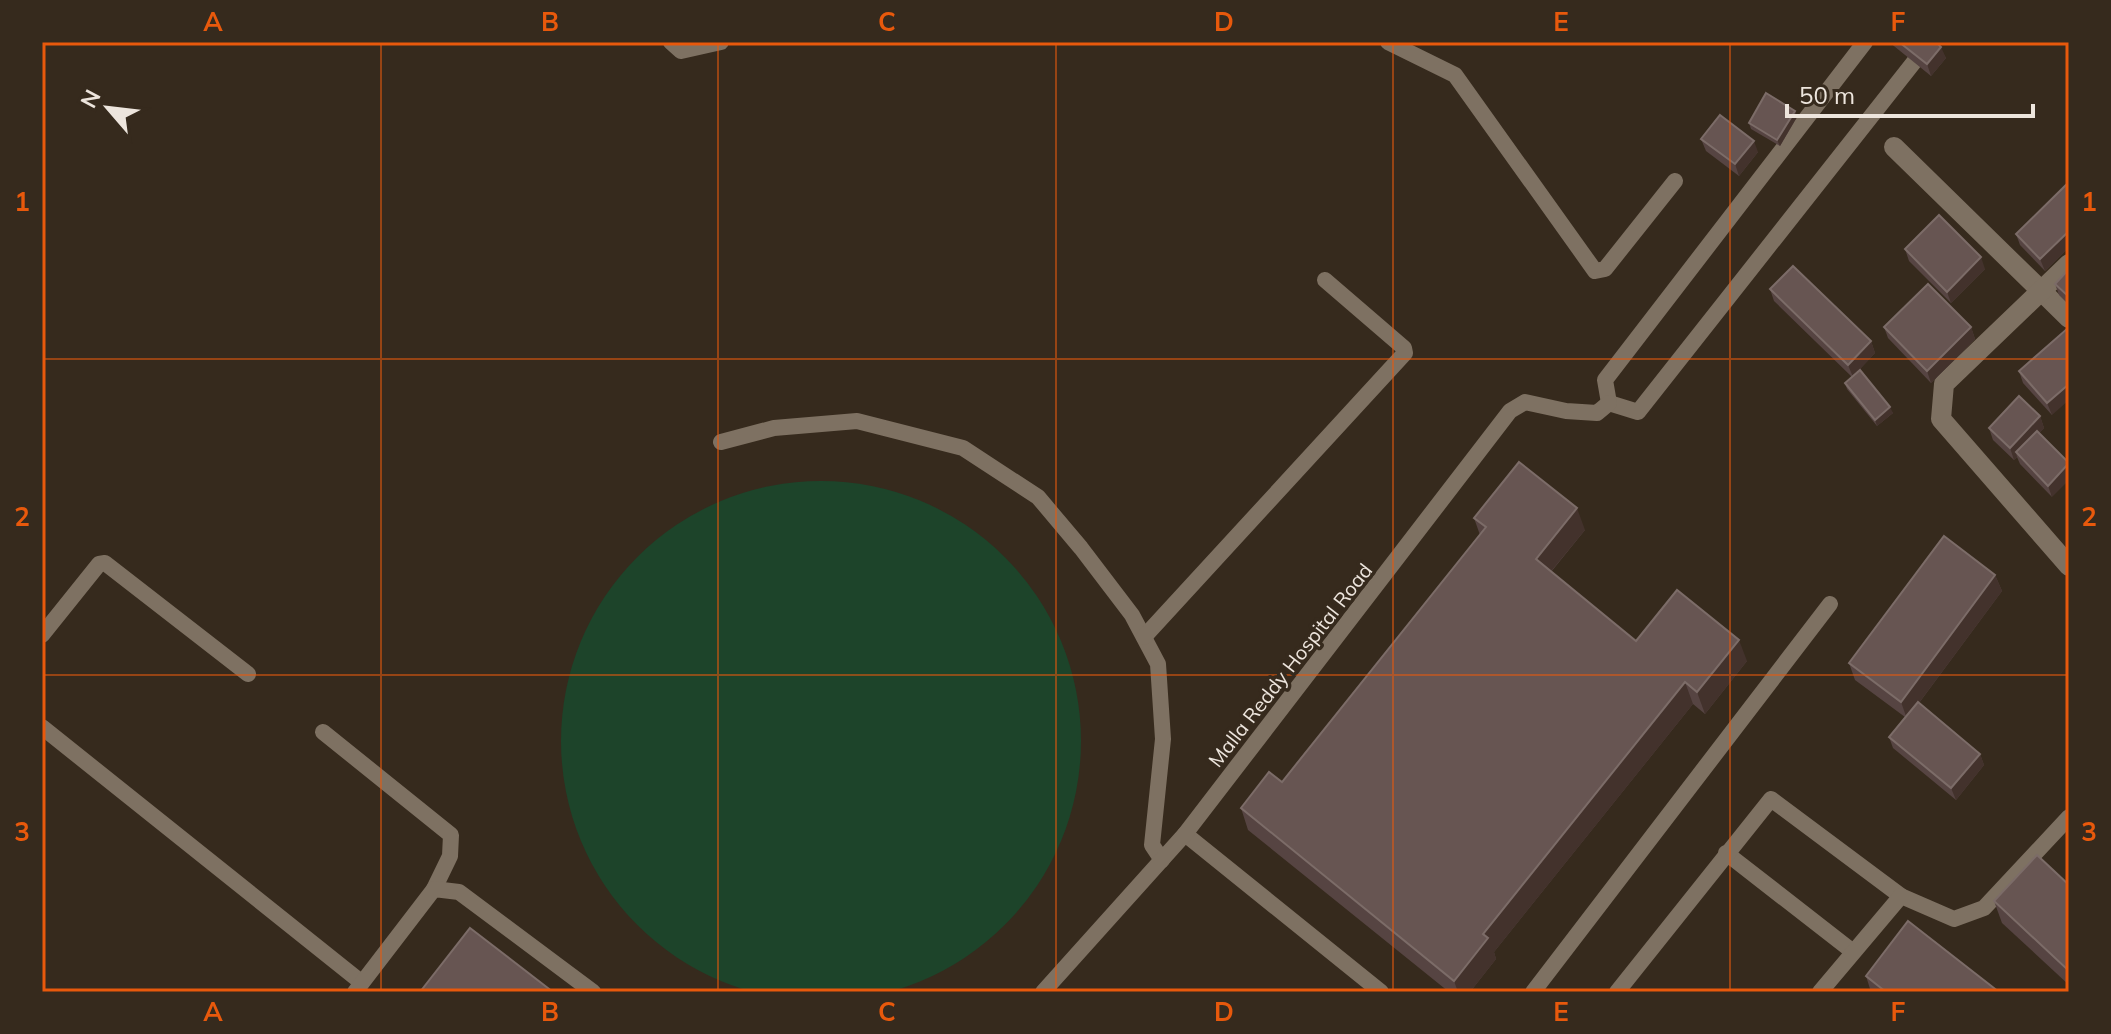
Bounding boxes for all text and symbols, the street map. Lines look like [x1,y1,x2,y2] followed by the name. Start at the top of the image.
[203,5,223,38] text: A
[541,5,559,38] text: B
[878,5,896,38] text: C
[1214,5,1234,38] text: D
[1553,5,1569,38] text: E
[1891,5,1906,38] text: F
[68,68,148,148] north arrow
[1787,68,2033,118] scale bar
[1799,80,1855,110] text: 50 m
[74,85,107,113] text: N
[14,185,30,218] text: 1
[2081,185,2097,218] text: 1
[14,500,30,533] text: 2
[2081,500,2097,533] text: 2
[1203,558,1377,772] street label: Malla Reddy Hospital Road
[14,815,30,848] text: 3
[2081,815,2097,848] text: 3
[203,995,223,1028] text: A
[541,995,559,1028] text: B
[878,995,896,1028] text: C
[1214,995,1234,1028] text: D
[1553,995,1569,1028] text: E
[1891,995,1906,1028] text: F

